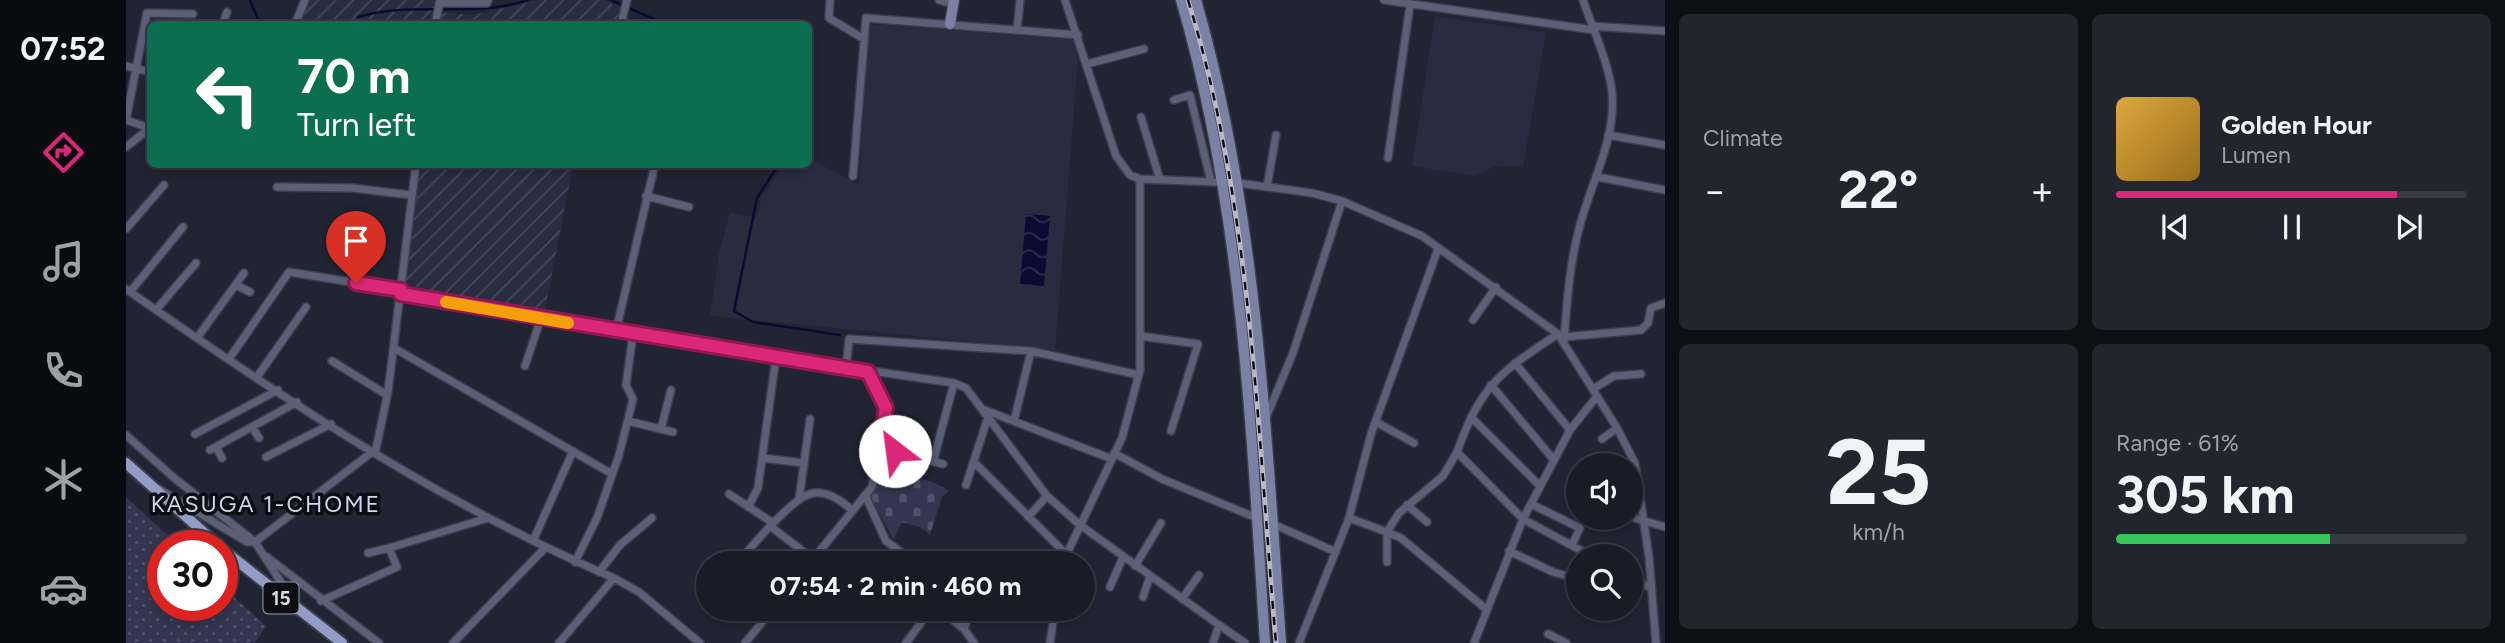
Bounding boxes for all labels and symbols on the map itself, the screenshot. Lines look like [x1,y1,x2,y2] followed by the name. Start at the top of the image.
[326,211,386,283] pin
[858,414,932,488] position arrow
[151,490,381,518] district label: KASUGA 1-CHOME
[147,530,238,621] speed limit sign: 30
[264,582,298,614] road number: 15

